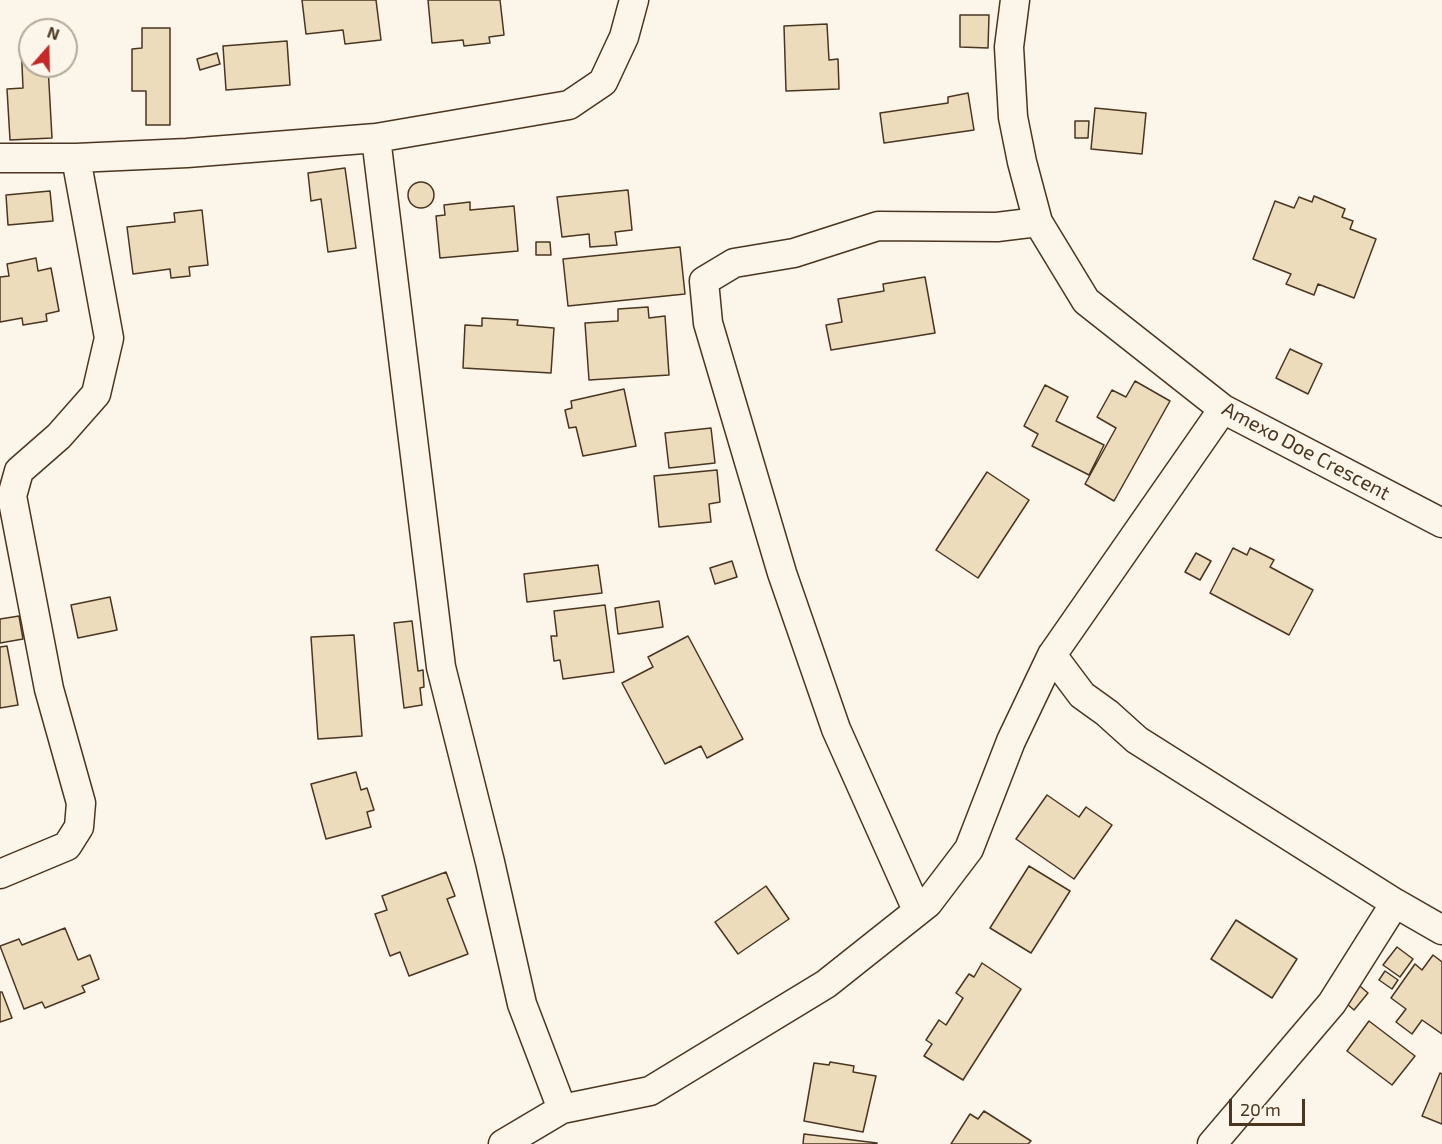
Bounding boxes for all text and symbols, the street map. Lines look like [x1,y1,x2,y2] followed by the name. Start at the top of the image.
[18,18,78,78] north arrow
[45,22,62,43] text: N
[1218,397,1394,505] street label: Amexo Doe Crescent
[1232,1087,1308,1125] scale bar
[1240,1098,1281,1120] text: 20 m

